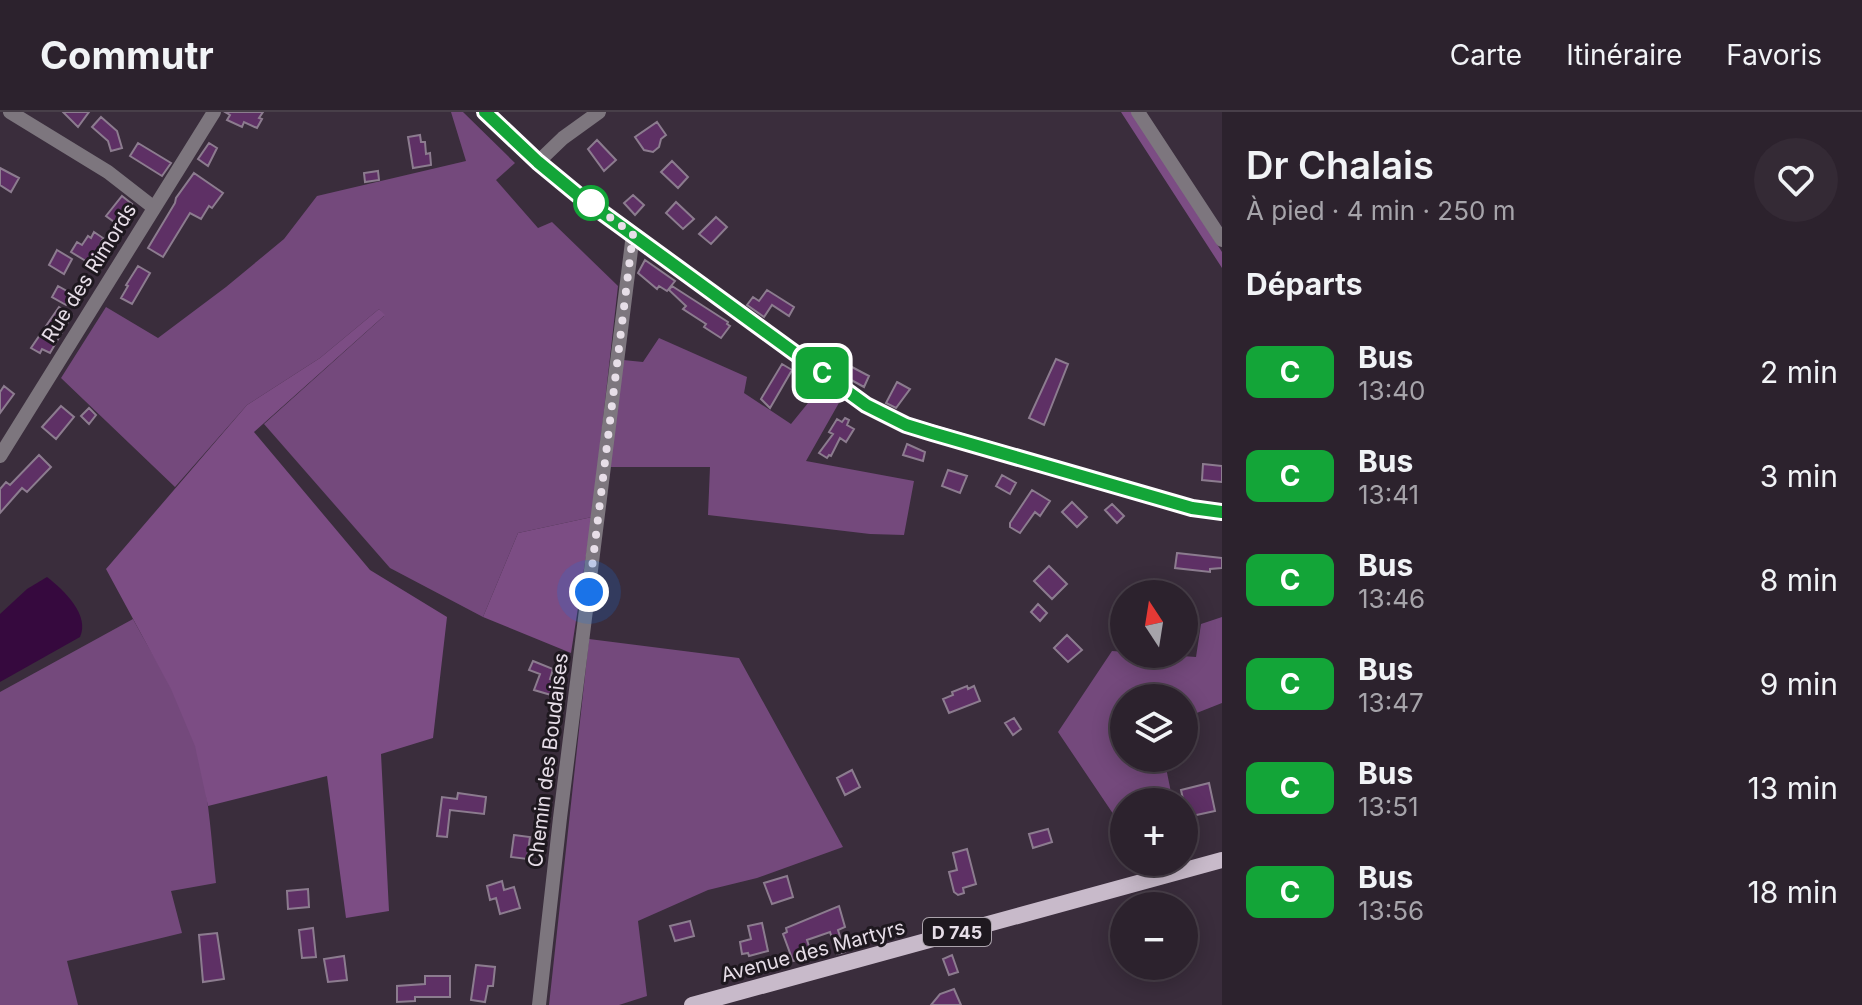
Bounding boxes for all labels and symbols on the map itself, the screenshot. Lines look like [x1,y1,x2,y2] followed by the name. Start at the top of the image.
[574,186,608,220] unlabelled marker
[37,199,141,347] street label: Rue des Rimords
[796,347,848,399] line badge: C
[569,572,609,612] your location
[1110,580,1198,668] north arrow
[523,651,573,869] street label: Chemin des Boudaises
[718,915,908,987] street label: Avenue des Martyrs
[923,918,991,946] road number: D 745

